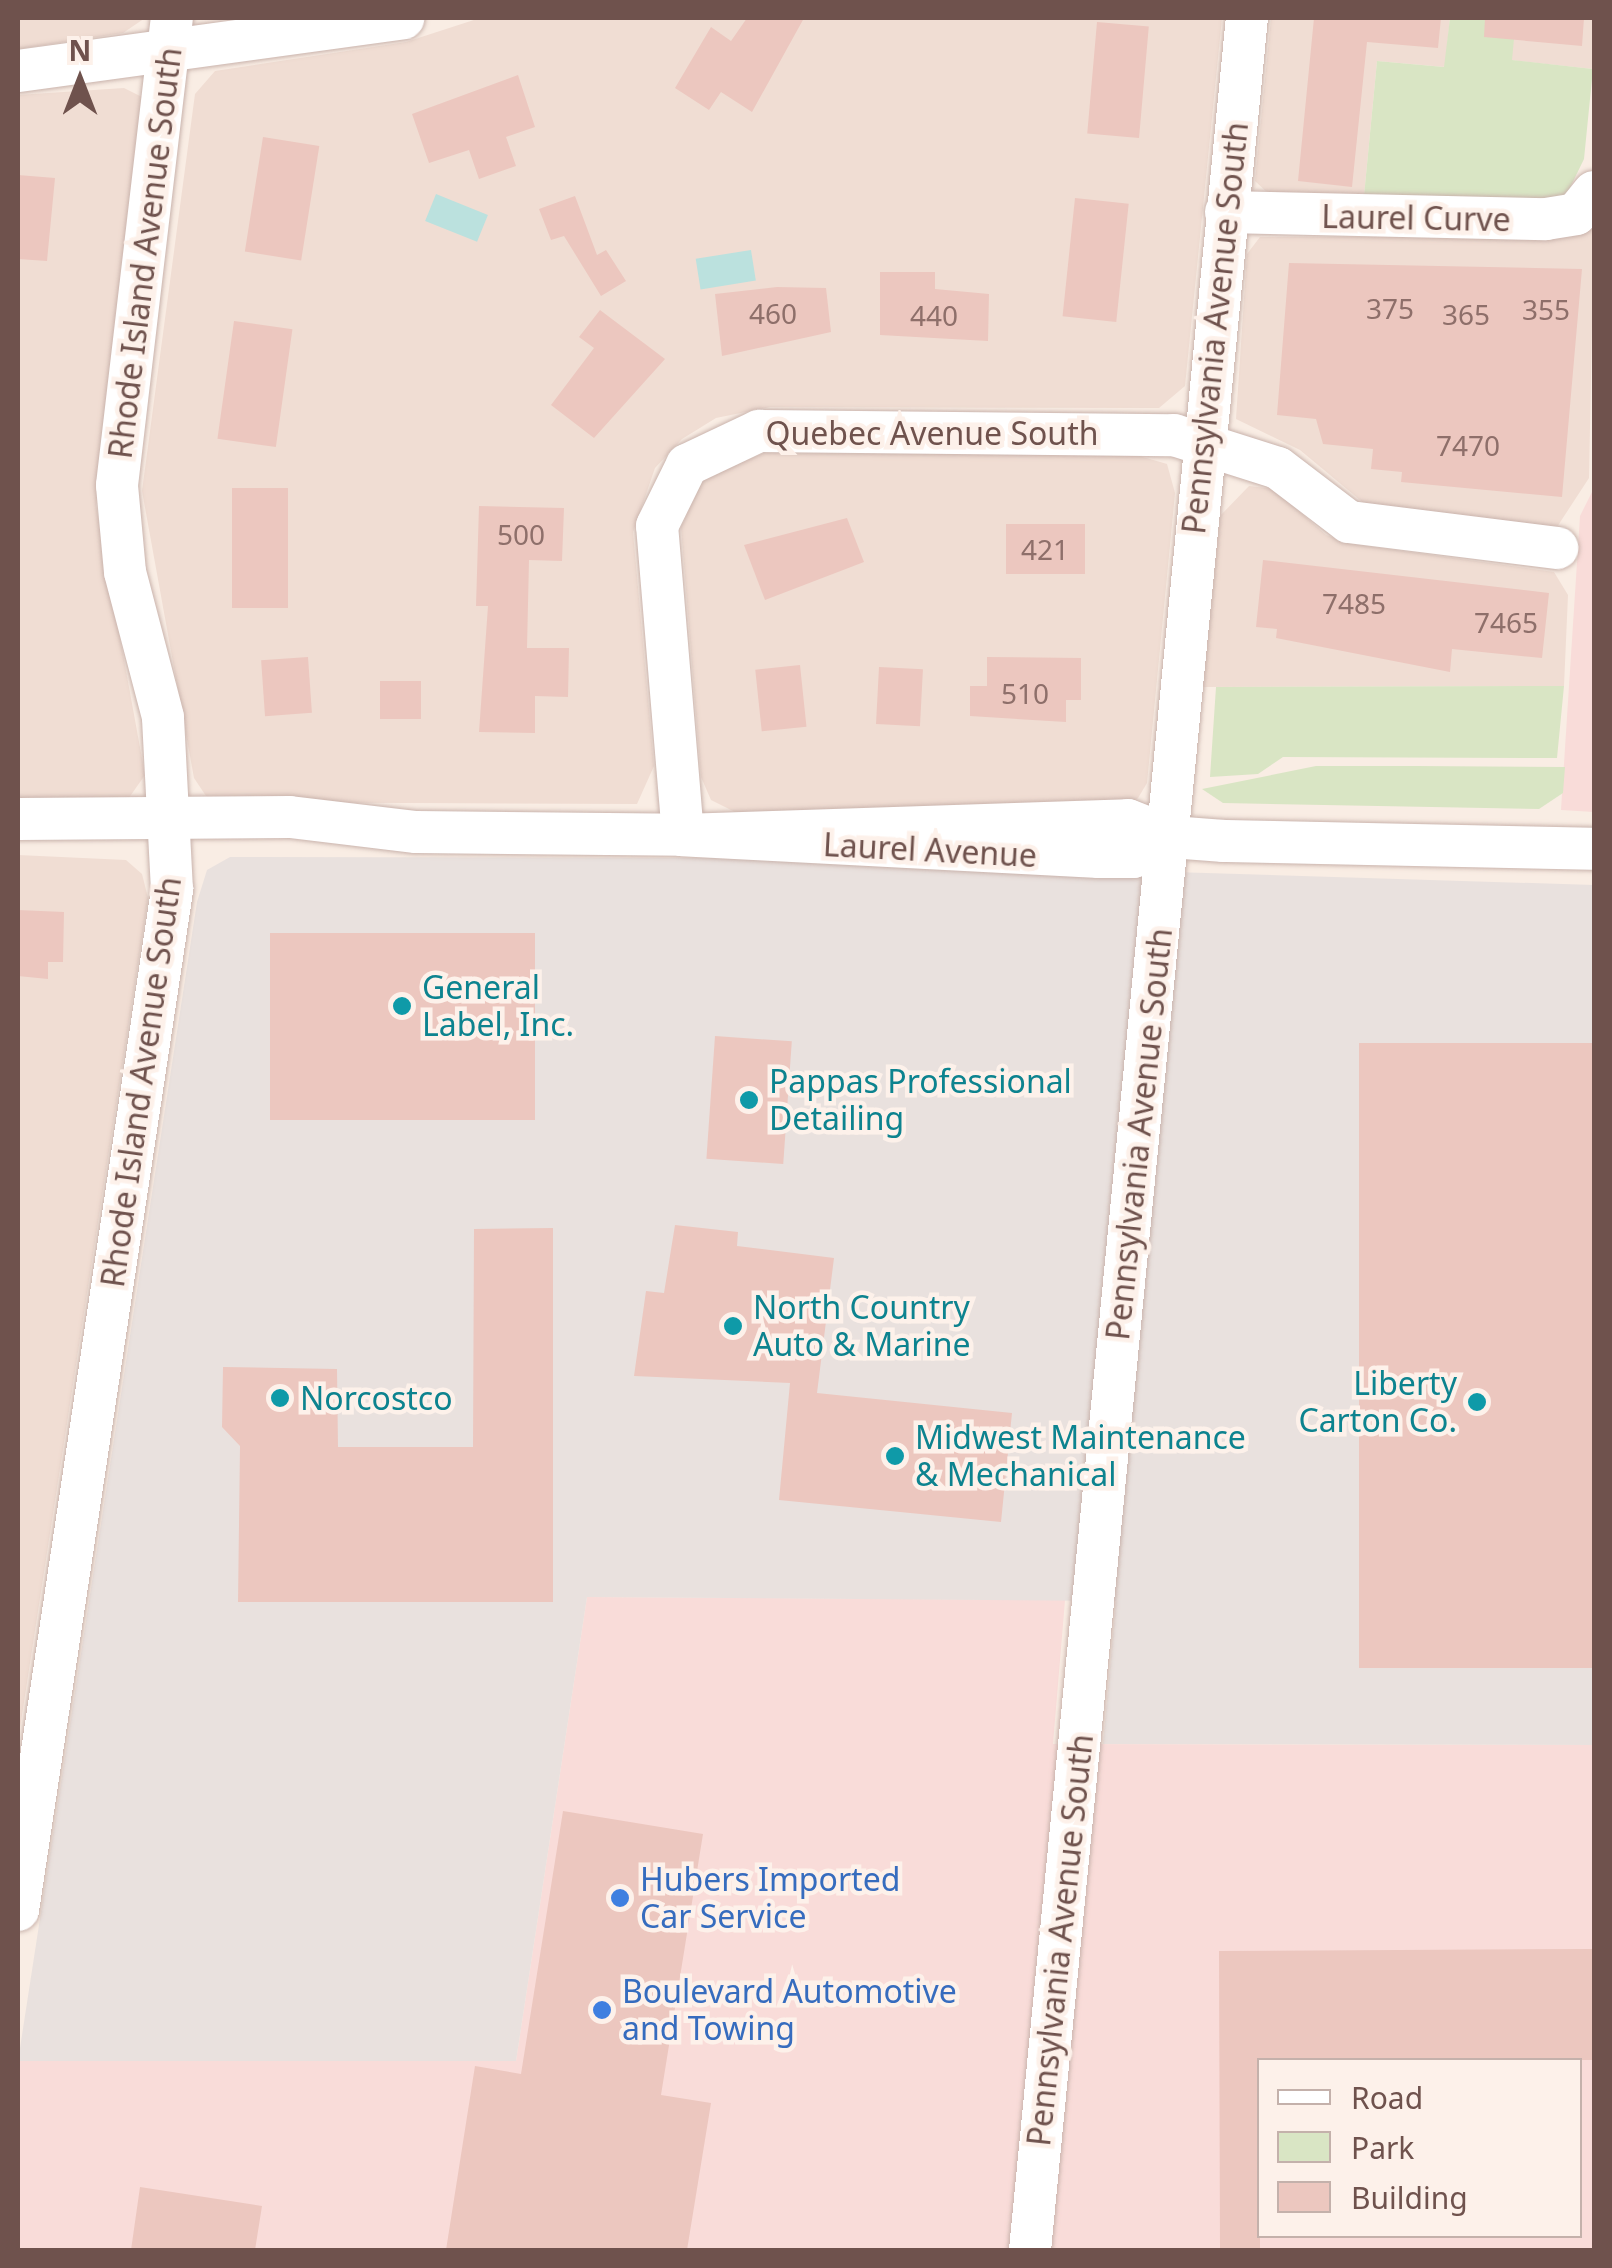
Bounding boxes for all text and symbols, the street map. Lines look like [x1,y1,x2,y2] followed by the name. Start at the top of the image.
[30,30,130,130] north arrow
[69,31,91,69] text: N
[101,45,189,461] street label: Rhode Island Avenue South
[1174,120,1256,536] street label: Pennsylvania Avenue South
[1321,197,1511,239] street label: Laurel Curve
[1366,291,1414,325] house number: 375
[1522,292,1570,326] house number: 355
[749,296,797,330] house number: 460
[1442,297,1490,331] house number: 365
[910,298,958,332] house number: 440
[766,414,1098,452] street label: Quebec Avenue South
[1436,428,1500,462] house number: 7470
[497,517,545,551] house number: 500
[1021,532,1069,566] house number: 421
[1322,586,1386,620] house number: 7485
[1474,605,1538,639] house number: 7465
[1001,676,1049,710] house number: 510
[822,825,1038,875] street label: Laurel Avenue
[93,874,189,1290] street label: Rhode Island Avenue South
[1098,926,1180,1342] street label: Pennsylvania Avenue South
[422,969,574,1044] place label: General Label, Inc.
[391,995,413,1017] marker: General Label, Inc.
[769,1063,1072,1138] place label: Pappas Professional Detailing
[738,1089,760,1111] marker: Pappas Professional Detailing
[753,1289,970,1364] place label: North Country Auto & Marine
[722,1315,744,1337] marker: North Country Auto & Marine
[1298,1365,1457,1440] place label: Liberty Carton Co.
[300,1379,453,1417] place label: Norcostco
[269,1387,291,1409] marker: Norcostco
[1466,1391,1488,1413] marker: Liberty Carton Co.
[915,1419,1246,1494] place label: Midwest Maintenance & Mechanical
[884,1445,906,1467] marker: Midwest Maintenance & Mechanical
[1019,1732,1101,2148] street label: Pennsylvania Avenue South
[640,1861,900,1936] place label: Hubers Imported Car Service
[609,1887,631,1909] marker: Hubers Imported Car Service
[622,1973,957,2048] place label: Boulevard Automotive and Towing
[591,1999,613,2021] marker: Boulevard Automotive and Towing
[1257,2058,1582,2238] legend
[1351,2077,1423,2118] text: Road
[1351,2127,1414,2168] text: Park
[1351,2177,1468,2218] text: Building

